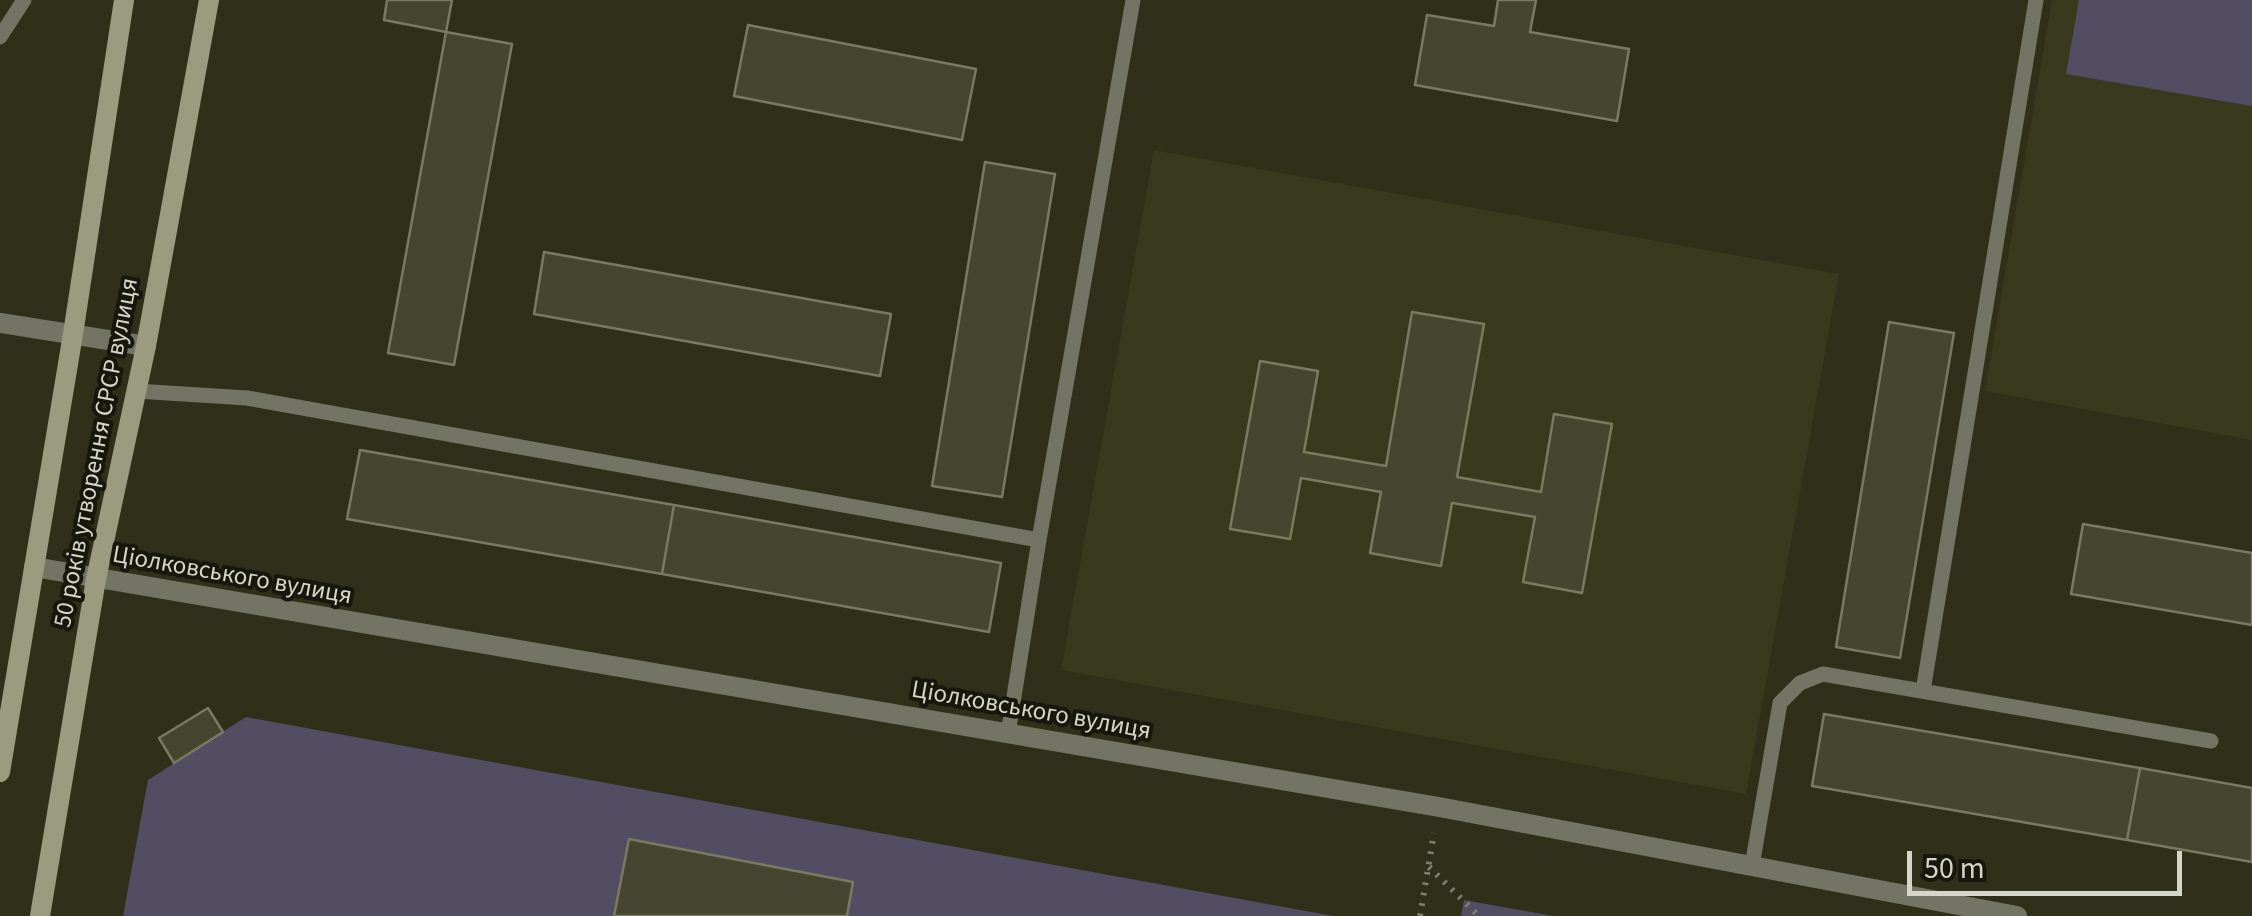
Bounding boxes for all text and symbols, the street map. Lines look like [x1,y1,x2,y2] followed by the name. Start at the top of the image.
[49,276,147,630] street label: 50 років утворення СРСР вулиця
[110,541,354,613] street label: Ціолковського вулиця
[909,676,1153,748] street label: Ціолковського вулиця
[1912,831,2187,893] scale bar
[1924,847,1985,890] text: 50 m

